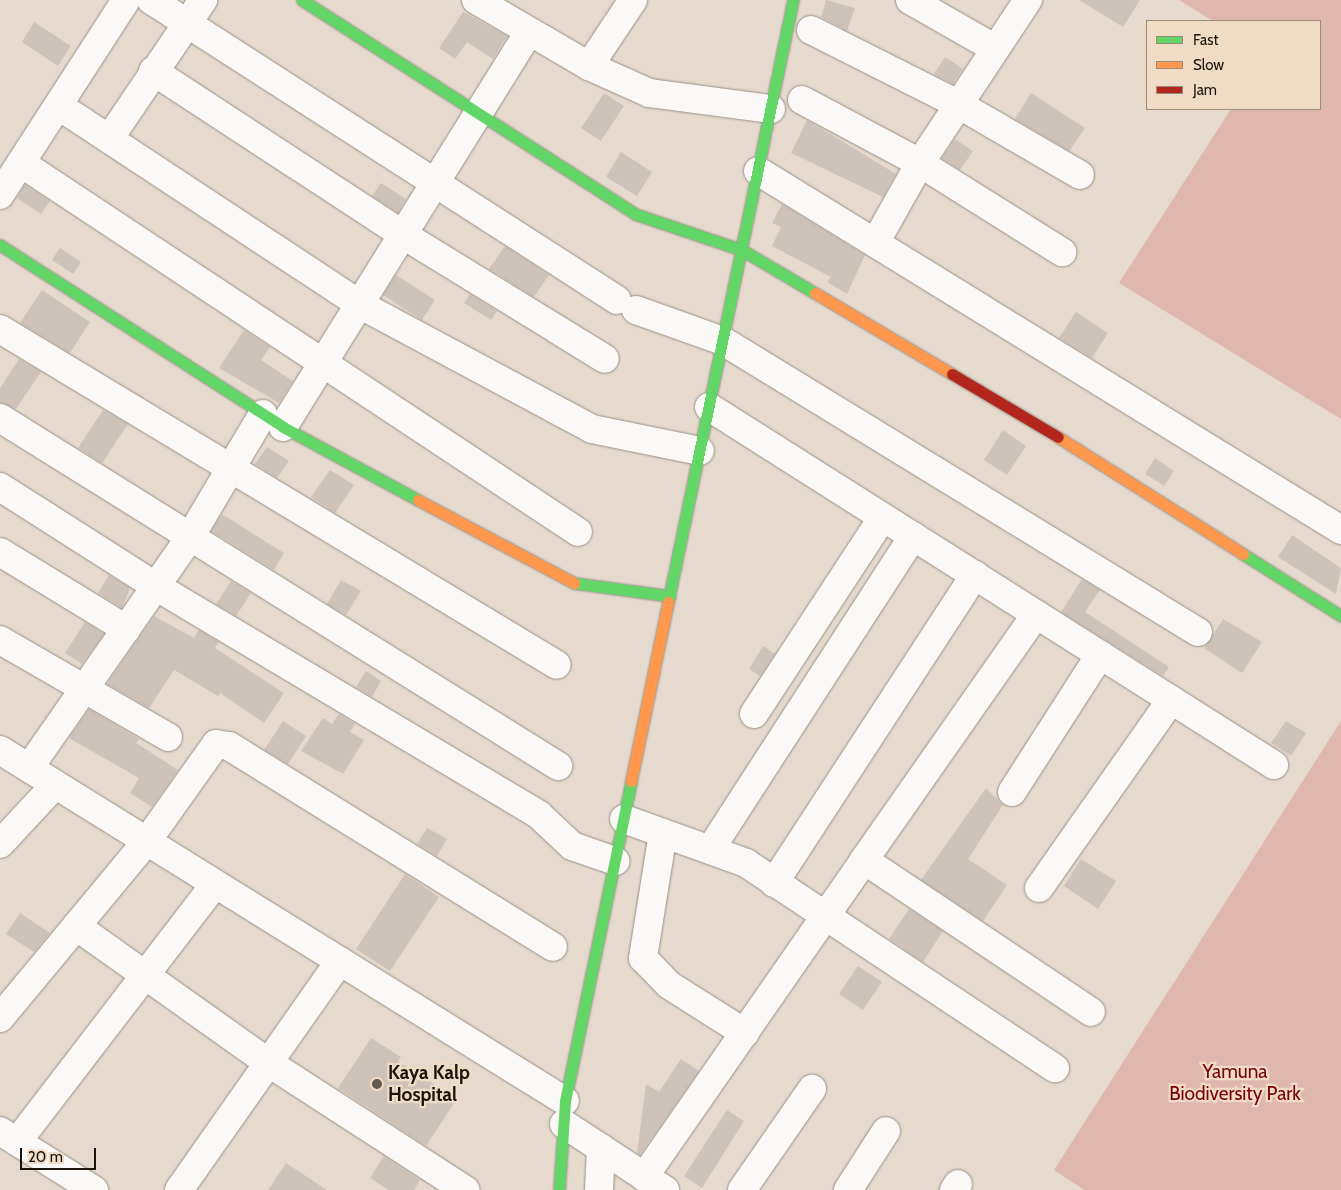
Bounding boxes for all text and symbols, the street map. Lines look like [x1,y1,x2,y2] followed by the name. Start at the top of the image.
[1146,20,1321,110] legend
[1193,31,1218,49] text: Fast
[1193,56,1224,74] text: Slow
[1193,81,1217,99] text: Jam
[1169,1061,1301,1105] park label: Yamuna Biodiversity Park
[388,1062,470,1106] place label: Kaya Kalp Hospital
[370,1077,384,1091] marker: Kaya Kalp Hospital
[22,1138,99,1170] scale bar
[28,1148,63,1166] text: 20 m

